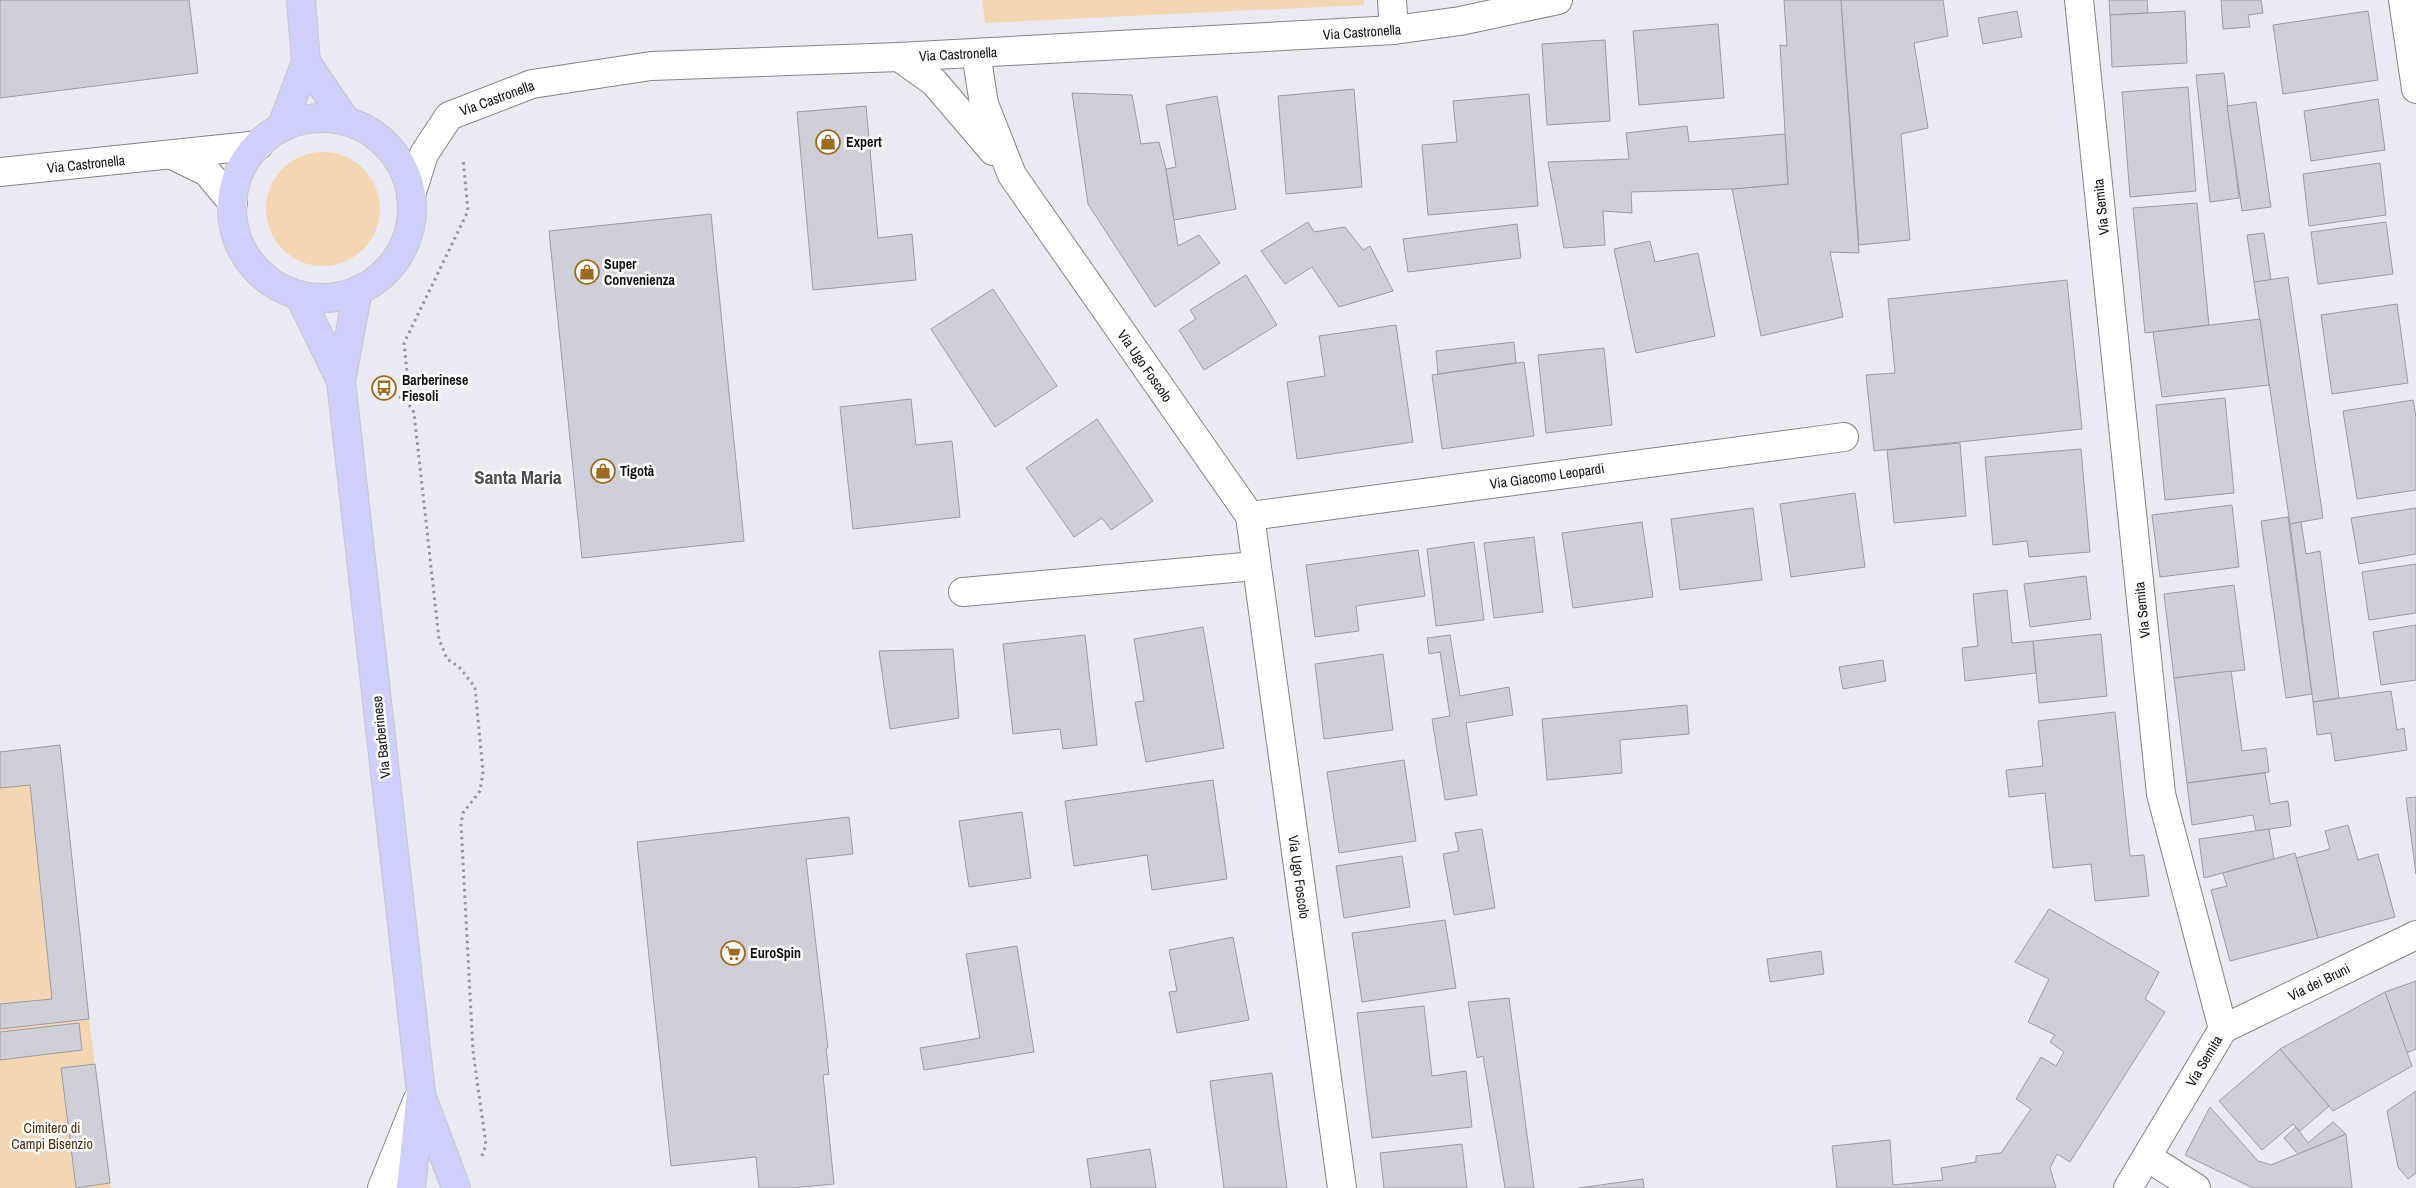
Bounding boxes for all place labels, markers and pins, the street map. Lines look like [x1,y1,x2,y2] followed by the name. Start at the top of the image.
[815,129,841,155] shop icon: Expert
[846,133,882,151] place label: Expert
[604,255,675,289] place label: Super Convenienza
[574,259,600,285] shop icon: Super Convenienza
[402,371,468,405] place label: Barberinese Fiesoli
[371,375,397,401] bus stop icon: Barberinese Fiesoli
[590,458,616,484] shop icon: Tigotà
[620,462,655,480] place label: Tigotà
[720,940,746,966] supermarket icon: EuroSpin
[750,944,801,962] place label: EuroSpin

